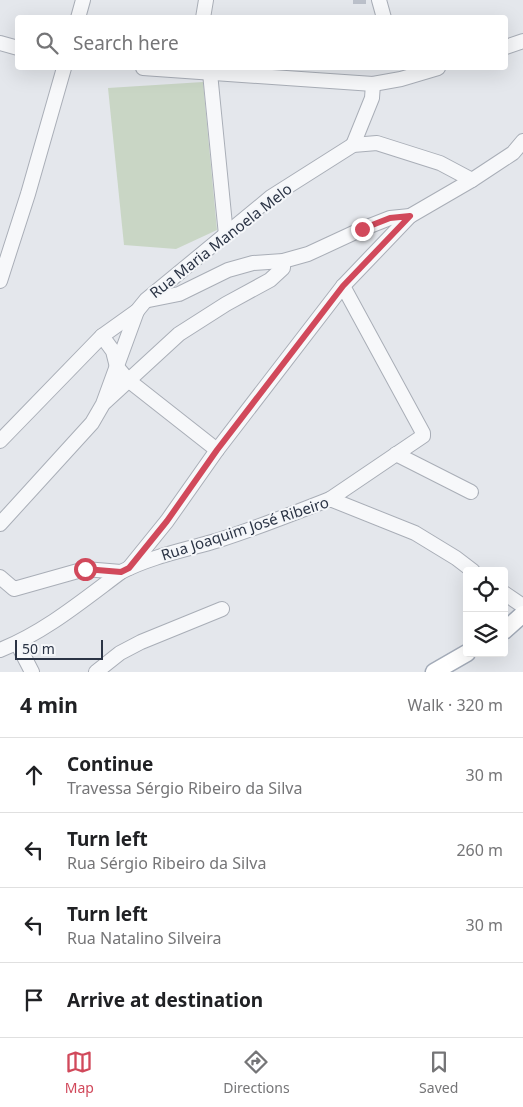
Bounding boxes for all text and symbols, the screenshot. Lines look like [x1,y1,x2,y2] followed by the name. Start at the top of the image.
[15,15,508,70] search box
[33,29,61,57] icon: search
[73,30,179,56] text: Search here
[145,178,296,302] street label: Rua Maria Manoela Melo
[351,218,374,241] route end
[158,491,331,565] street label: Rua Joaquim José Ribeiro
[74,558,97,581] route start
[463,567,508,657] map controls
[463,567,508,612] button: locate
[463,612,508,657] button: layers
[15,637,102,660] scale bar
[22,639,55,658] text: 50 m
[20,691,78,719] text: 4 min
[408,694,503,716] text: Walk · 320 m
[67,751,153,777] text: Continue
[20,761,48,789] icon: ahead
[466,764,503,786] text: 30 m
[67,777,302,799] text: Travessa Sérgio Ribeiro da Silva
[67,826,148,852] text: Turn left
[20,836,48,864] icon: left
[456,839,503,861] text: 260 m
[67,852,266,874] text: Rua Sérgio Ribeiro da Silva
[67,901,148,927] text: Turn left
[20,911,48,939] icon: left
[466,914,503,936] text: 30 m
[67,927,221,949] text: Rua Natalino Silveira
[20,986,48,1014] icon: arrive
[67,987,263,1013] text: Arrive at destination
[65,1048,94,1097] tab: Map
[223,1048,290,1097] tab: Directions
[419,1048,458,1097] tab: Saved

